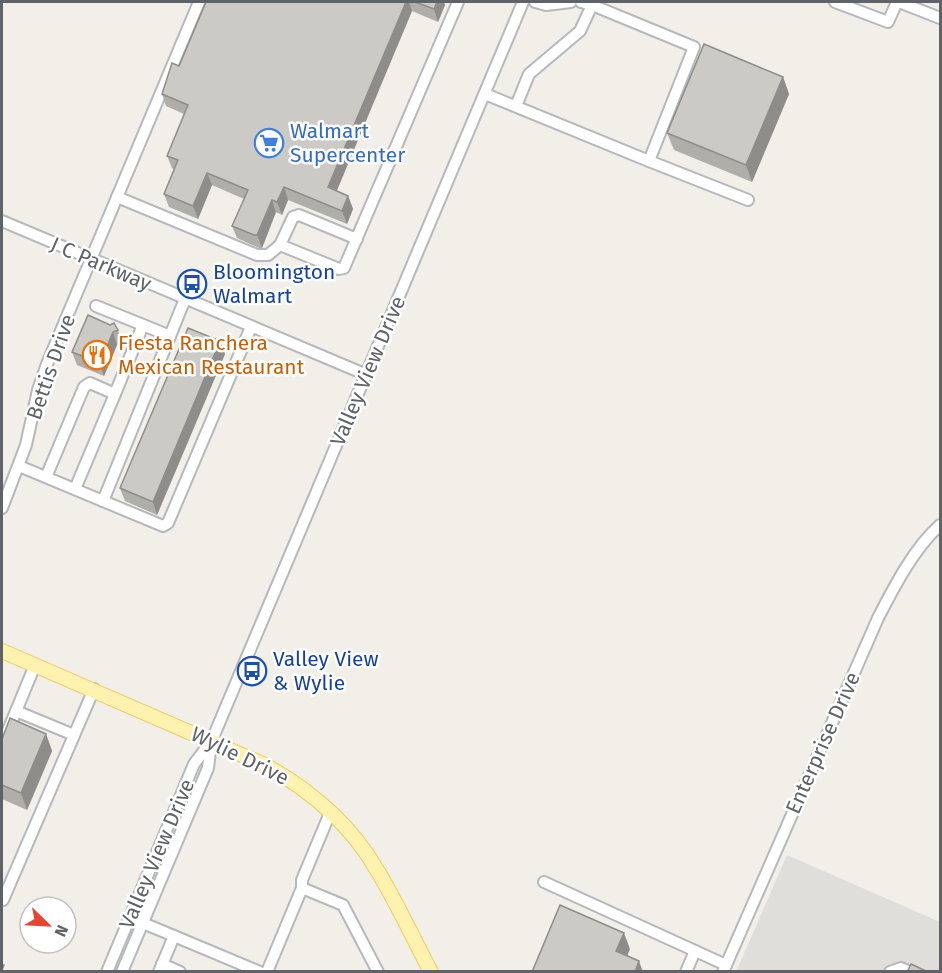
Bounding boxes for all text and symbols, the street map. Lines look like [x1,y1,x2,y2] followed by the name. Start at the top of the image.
[290,118,405,168] place label: Walmart Supercenter
[253,127,285,159] supermarket icon: Walmart Supercenter
[47,231,156,297] street label: J C Parkway
[213,259,335,309] place label: Bloomington Walmart
[176,268,208,300] bus stop icon: Bloomington Walmart
[325,292,411,450] street label: Valley View Drive
[21,311,81,423] street label: Bettis Drive
[118,330,305,380] place label: Fiesta Ranchera Mexican Restaurant
[81,339,113,371] restaurant icon: Fiesta Ranchera Mexican Restaurant
[273,646,379,696] place label: Valley View & Wylie
[236,655,268,687] bus stop icon: Valley View & Wylie
[780,668,866,818] street label: Enterprise Drive
[187,721,293,791] street label: Wylie Drive
[114,775,200,933] street label: Valley View Drive
[18,895,78,955] north arrow
[50,922,72,940] text: N

